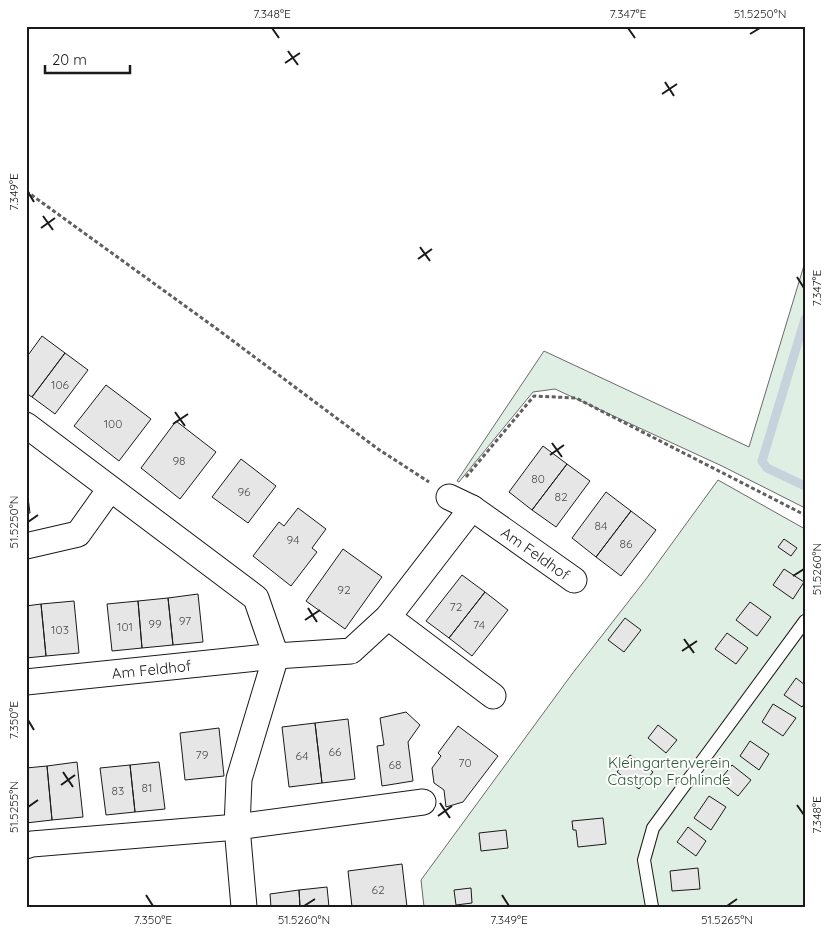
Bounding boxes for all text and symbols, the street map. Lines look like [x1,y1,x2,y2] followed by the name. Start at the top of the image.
[253,6,291,21] text: 7.348°E
[610,6,647,21] text: 7.347°E
[734,6,786,21] text: 51.5250°N
[45,42,130,74] scale bar
[52,50,87,69] text: 20 m
[6,173,21,211] text: 7.349°E
[809,269,824,306] text: 7.347°E
[51,377,70,392] house number: 106
[104,416,122,431] house number: 100
[172,453,186,468] house number: 98
[531,471,545,486] house number: 80
[237,484,251,499] house number: 96
[554,489,568,504] house number: 82
[6,496,21,548] text: 51.5250°N
[595,518,607,533] house number: 84
[498,522,574,584] street label: Am Feldhof
[286,532,300,547] house number: 94
[620,536,633,551] house number: 86
[809,543,824,595] text: 51.5260°N
[337,582,351,597] house number: 92
[450,599,463,614] house number: 72
[179,613,191,628] house number: 97
[148,616,162,631] house number: 99
[473,617,485,632] house number: 74
[117,619,133,634] house number: 101
[51,622,69,637] house number: 103
[111,655,193,683] street label: Am Feldhof
[6,701,21,739] text: 7.350°E
[329,744,342,759] house number: 66
[196,747,209,762] house number: 79
[296,748,308,763] house number: 64
[608,753,730,789] park label: Kleingartenverein Castrop Frohlinde
[458,755,472,770] house number: 70
[389,757,401,772] house number: 68
[142,780,152,795] house number: 81
[6,781,21,833] text: 51.5255°N
[112,783,124,798] house number: 83
[809,796,824,834] text: 7.348°E
[371,882,385,897] house number: 62
[134,912,172,927] text: 7.350°E
[278,912,330,927] text: 51.5260°N
[490,912,528,927] text: 7.349°E
[701,912,753,927] text: 51.5265°N

